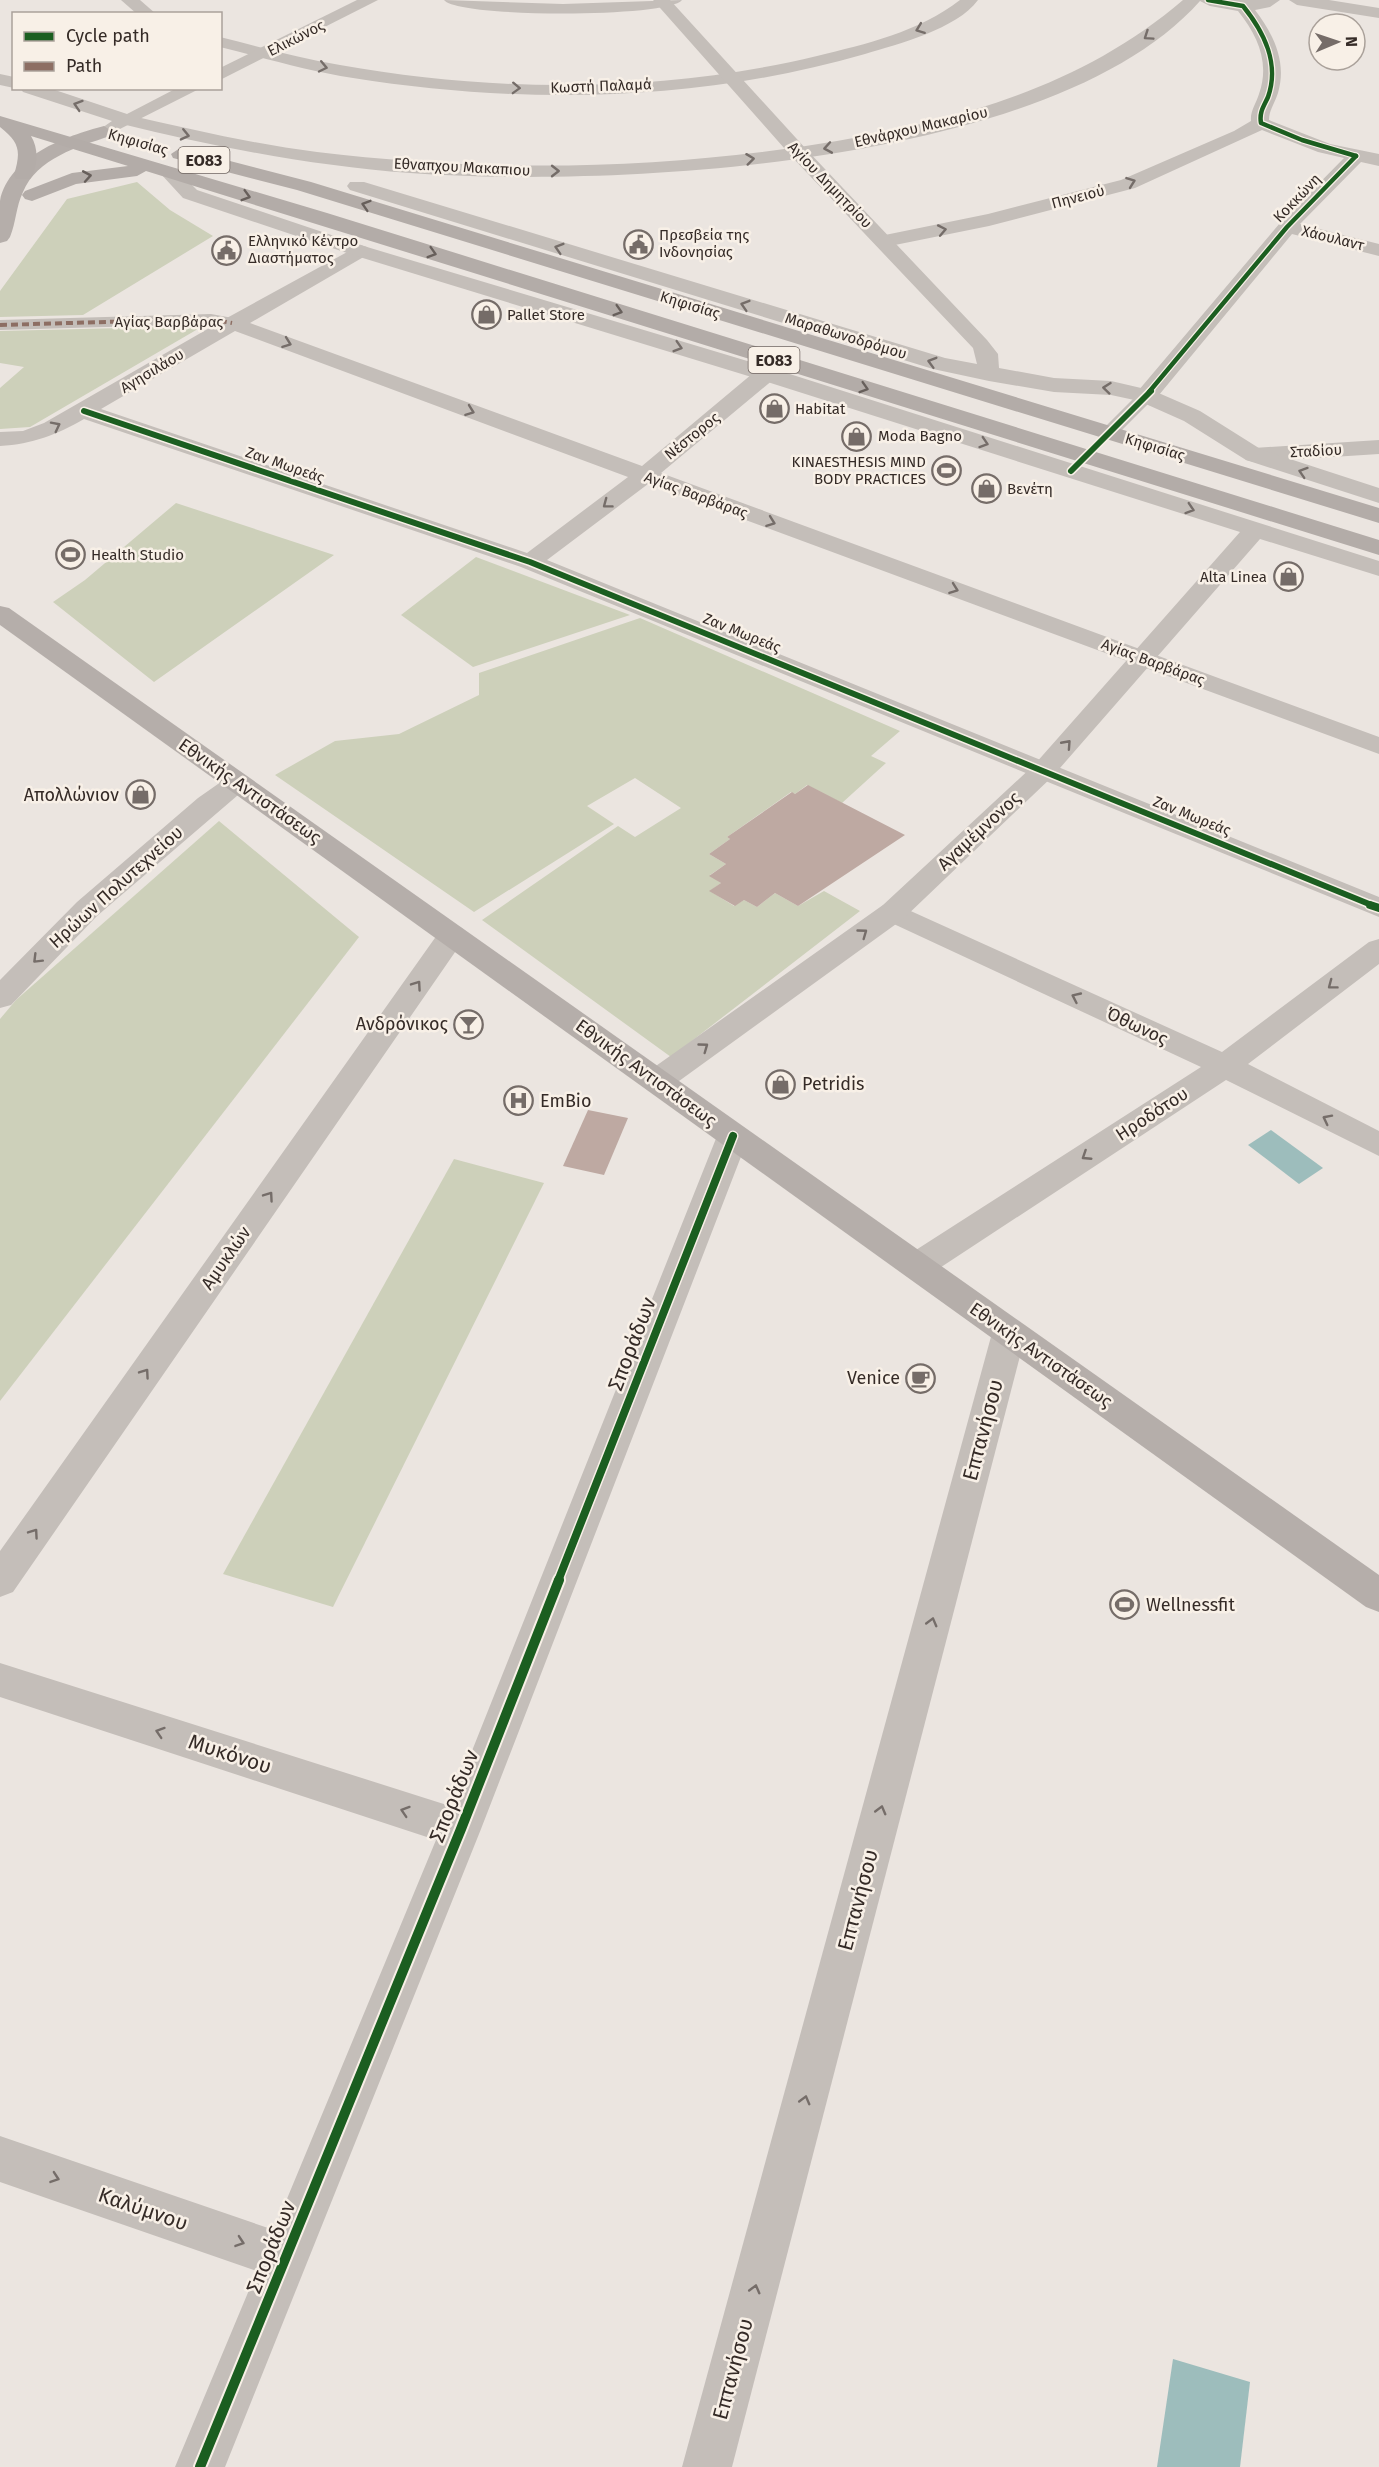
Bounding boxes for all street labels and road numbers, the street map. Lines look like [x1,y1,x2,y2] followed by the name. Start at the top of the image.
[264,16,328,60] street label: Ελικώνος
[550,75,652,97] street label: Κωστή Παλαμά
[852,103,990,151] street label: Εθνάρχου Μακαρίου
[106,125,170,159] street label: Κηφισίας
[784,138,876,232] street label: Αγίου Δημητρίου
[178,147,230,173] road number: ΕΟ83
[393,154,531,180] street label: Εθναπχου Μακαπιου
[1269,170,1325,226] street label: Κοκκώνη
[1049,181,1107,213] street label: Πηνειού
[1300,222,1366,254] street label: Χάουλαντ
[658,287,722,323] street label: Κηφισίας
[783,309,909,363] street label: Μαραθωνοδρόμου
[115,313,223,331] street label: Αγίας Βαρβάρας
[117,345,187,397] street label: Αγησιλάου
[748,347,800,373] road number: ΕΟ83
[661,408,723,464] street label: Νέστορος
[1123,429,1187,465] street label: Κηφισίας
[1289,441,1343,461] street label: Σταδίου
[243,443,327,487] street label: Ζαν Μωρεάς
[642,468,750,522] street label: Αγίας Βαρβάρας
[701,609,783,657] street label: Ζαν Μωρεάς
[1099,635,1207,689] street label: Αγίας Βαρβάρας
[174,734,326,849] street label: Εθνικής Αντιστάσεως
[933,787,1026,875] street label: Αγαμέμνονος
[1151,792,1233,840] street label: Ζαν Μωρεάς
[45,821,187,953] street label: Ηρώων Πολυτεχνείου
[1103,1002,1172,1050] street label: Όθωνος
[571,1014,721,1132] street label: Εθνικής Αντιστάσεως
[1112,1082,1192,1146] street label: Ηροδότου
[196,1222,256,1294] street label: Αμυκλών
[602,1294,662,1394] street label: Σποράδων
[965,1298,1117,1413] street label: Εθνικής Αντιστάσεως
[957,1376,1009,1484] street label: Επτανήσου
[185,1728,275,1780] street label: Μυκόνου
[424,1746,484,1846] street label: Σποράδων
[832,1846,884,1954] street label: Επτανήσου
[95,2182,191,2236] street label: Καλύμνου
[241,2197,301,2297] street label: Σποράδων
[707,2315,759,2423] street label: Επτανήσου

